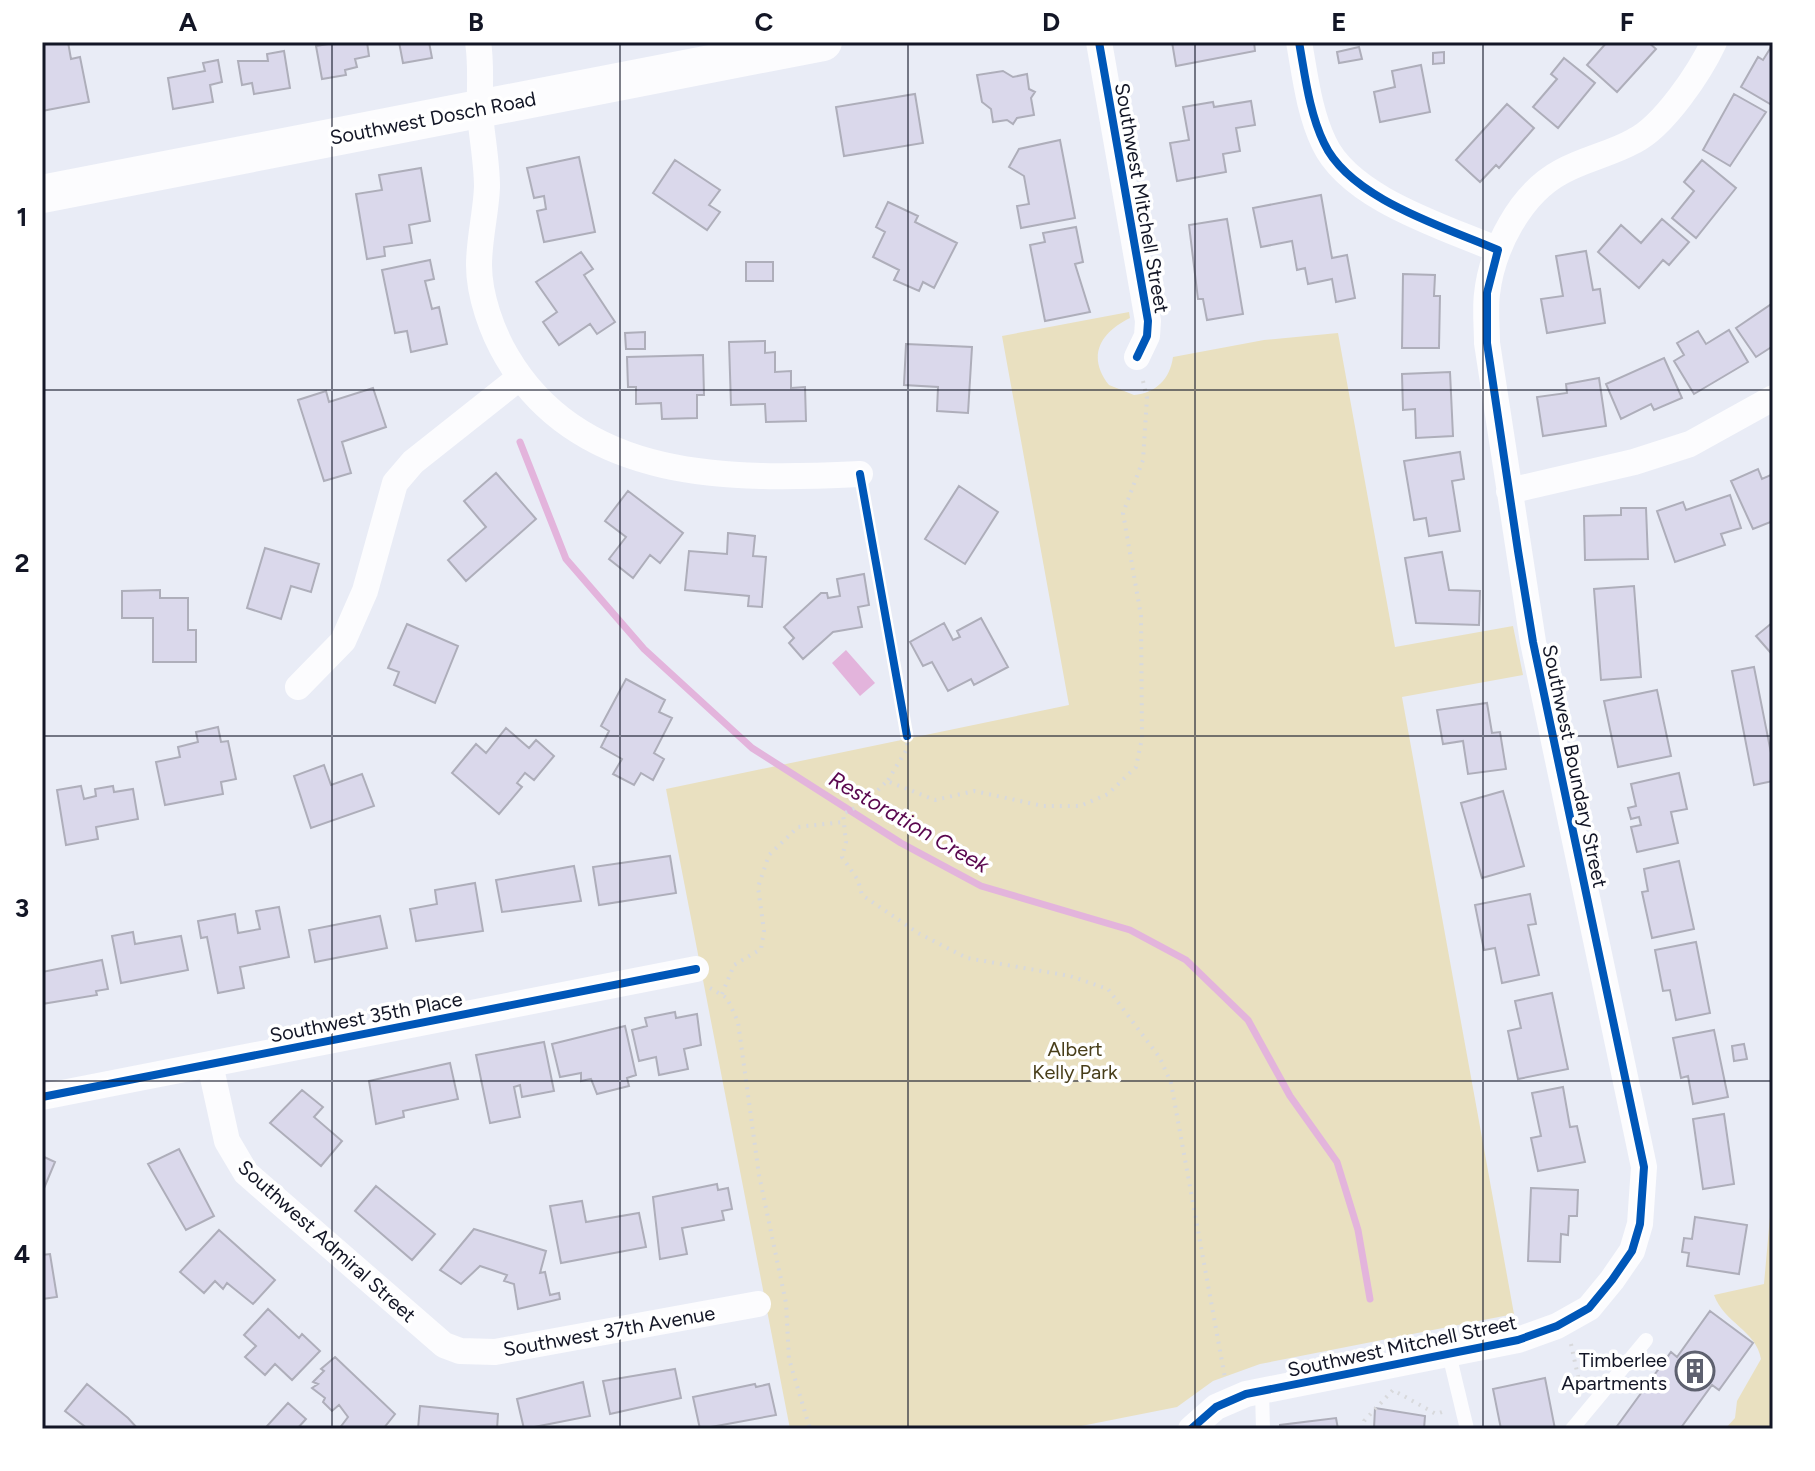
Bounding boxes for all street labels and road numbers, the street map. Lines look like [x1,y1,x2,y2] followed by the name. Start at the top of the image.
[1110,81,1174,315] street label: Southwest Mitchell Street
[328,86,538,150] street label: Southwest Dosch Road
[1537,642,1613,890] street label: Southwest Boundary Street
[268,987,464,1047] street label: Southwest 35th Place
[233,1155,421,1327] street label: Southwest Admiral Street
[501,1301,717,1361] street label: Southwest 37th Avenue
[1285,1310,1519,1382] street label: Southwest Mitchell Street

